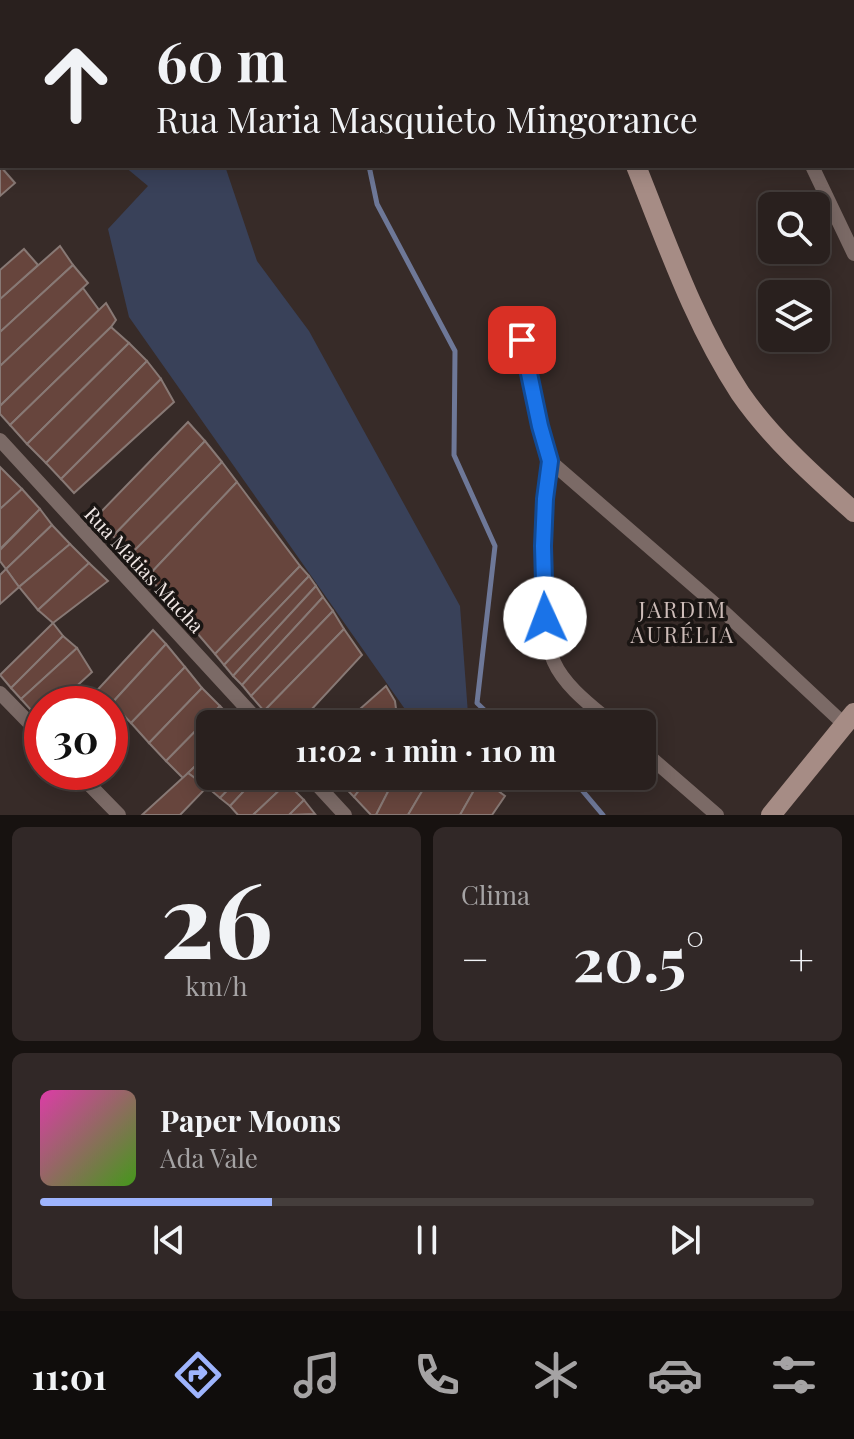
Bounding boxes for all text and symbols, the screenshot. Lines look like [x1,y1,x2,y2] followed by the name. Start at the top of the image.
[156,22,287,97] text: 60 m
[24,32,128,136] icon: ahead
[156,94,698,142] text: Rua Maria Masquieto Mingorance
[758,192,830,352] map controls
[758,192,830,264] button: search
[758,280,830,352] button: layers
[488,306,556,374] pin
[500,318,544,362] icon: arrive
[79,500,211,638] street label: Rua Matias Mucha
[503,576,587,660] position arrow
[630,594,735,649] district label: JARDIM AURÉLIA
[24,686,128,790] speed limit sign: 30
[295,730,557,770] text: 11:02 · 1 min · 110 m
[160,846,273,985] text: 26
[461,877,530,912] text: Clima
[573,917,705,997] text: 20.5°
[461,928,489,987] text: −
[788,928,814,987] text: +
[185,968,248,1003] text: km/h
[160,1100,341,1140] text: Paper Moons
[160,1140,258,1175] text: Ada Vale
[147,1218,191,1262] icon: previous
[405,1218,449,1262] icon: pause
[663,1218,707,1262] icon: next
[170,1347,226,1403] icon: directions
[289,1347,345,1403] icon: music
[409,1347,465,1403] icon: phone
[528,1347,584,1403] icon: climate
[647,1347,703,1403] icon: car
[766,1347,822,1403] icon: filters
[32,1351,107,1399] text: 11:01

